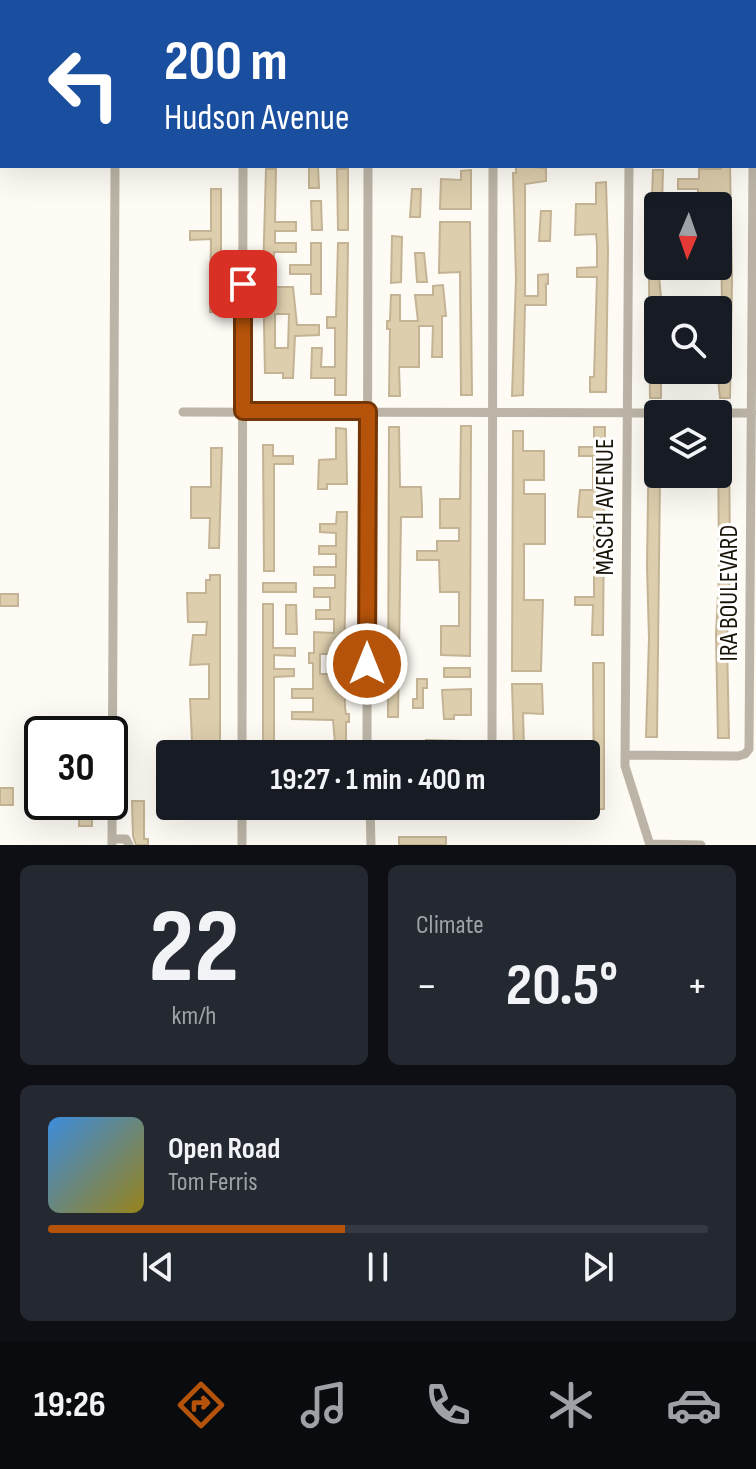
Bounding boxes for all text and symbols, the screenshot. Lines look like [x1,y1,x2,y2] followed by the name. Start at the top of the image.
[164,29,288,96] text: 200 m
[32,32,136,136] icon: left
[164,97,349,140] text: Hudson Avenue
[644,192,732,280] north arrow
[644,192,732,488] map controls
[209,250,277,318] pin
[221,262,265,306] icon: arrive
[644,296,732,384] button: search
[644,400,732,488] button: layers
[590,438,621,576] street label: MASCH AVENUE
[714,525,745,661] street label: IRA BOULEVARD
[325,622,409,706] position arrow
[24,716,128,820] speed limit sign: 30
[271,762,485,798] text: 19:27 · 1 min · 400 m
[148,886,240,1011] text: 22
[416,910,484,941] text: Climate
[506,950,618,1022] text: 20.5°
[416,960,438,1013] text: −
[686,960,708,1013] text: +
[172,1001,216,1032] text: km/h
[168,1131,280,1167] text: Open Road
[168,1167,258,1198] text: Tom Ferris
[136,1245,180,1289] icon: previous
[356,1245,400,1289] icon: pause
[576,1245,620,1289] icon: next
[173,1377,229,1433] icon: directions
[296,1377,352,1433] icon: music
[420,1377,476,1433] icon: phone
[543,1377,599,1433] icon: climate
[666,1377,722,1433] icon: car
[34,1384,106,1427] text: 19:26

